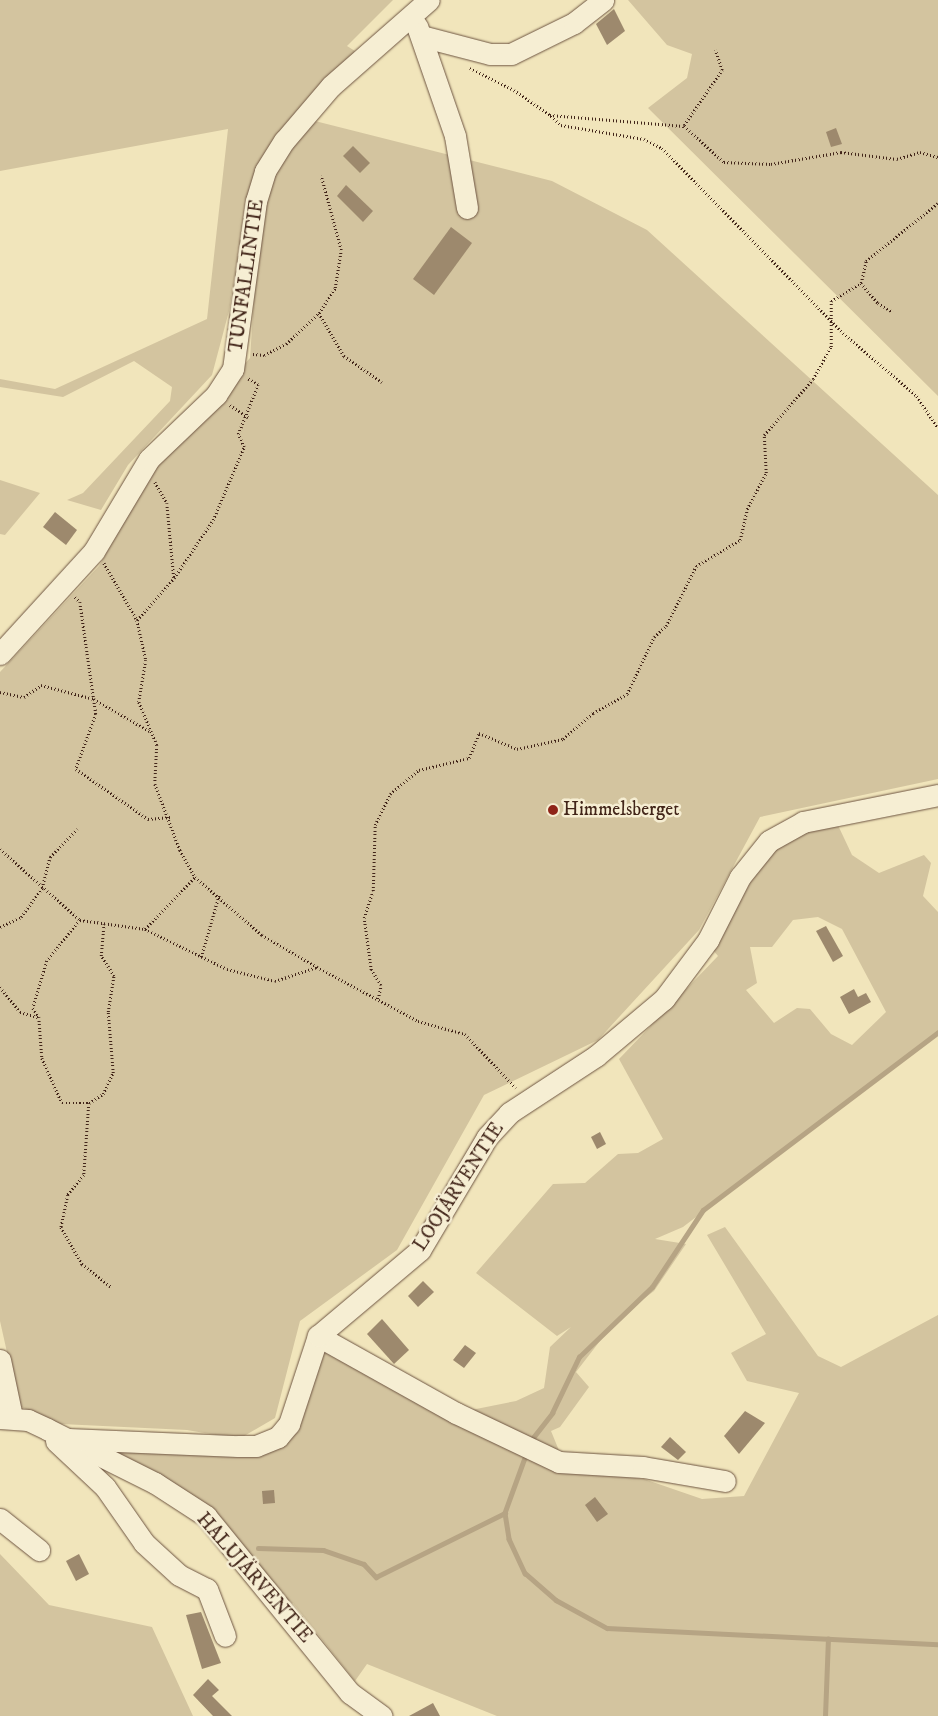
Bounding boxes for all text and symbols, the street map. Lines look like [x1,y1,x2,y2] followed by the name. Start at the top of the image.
[225,198,269,354] street label: TUNFALLINTIE
[563,799,679,821] place label: Himmelsberget
[547,804,559,816] marker: Himmelsberget
[409,1118,509,1256] street label: LOOJÄRVENTIE
[191,1508,317,1648] street label: HALUJÄRVENTIE

